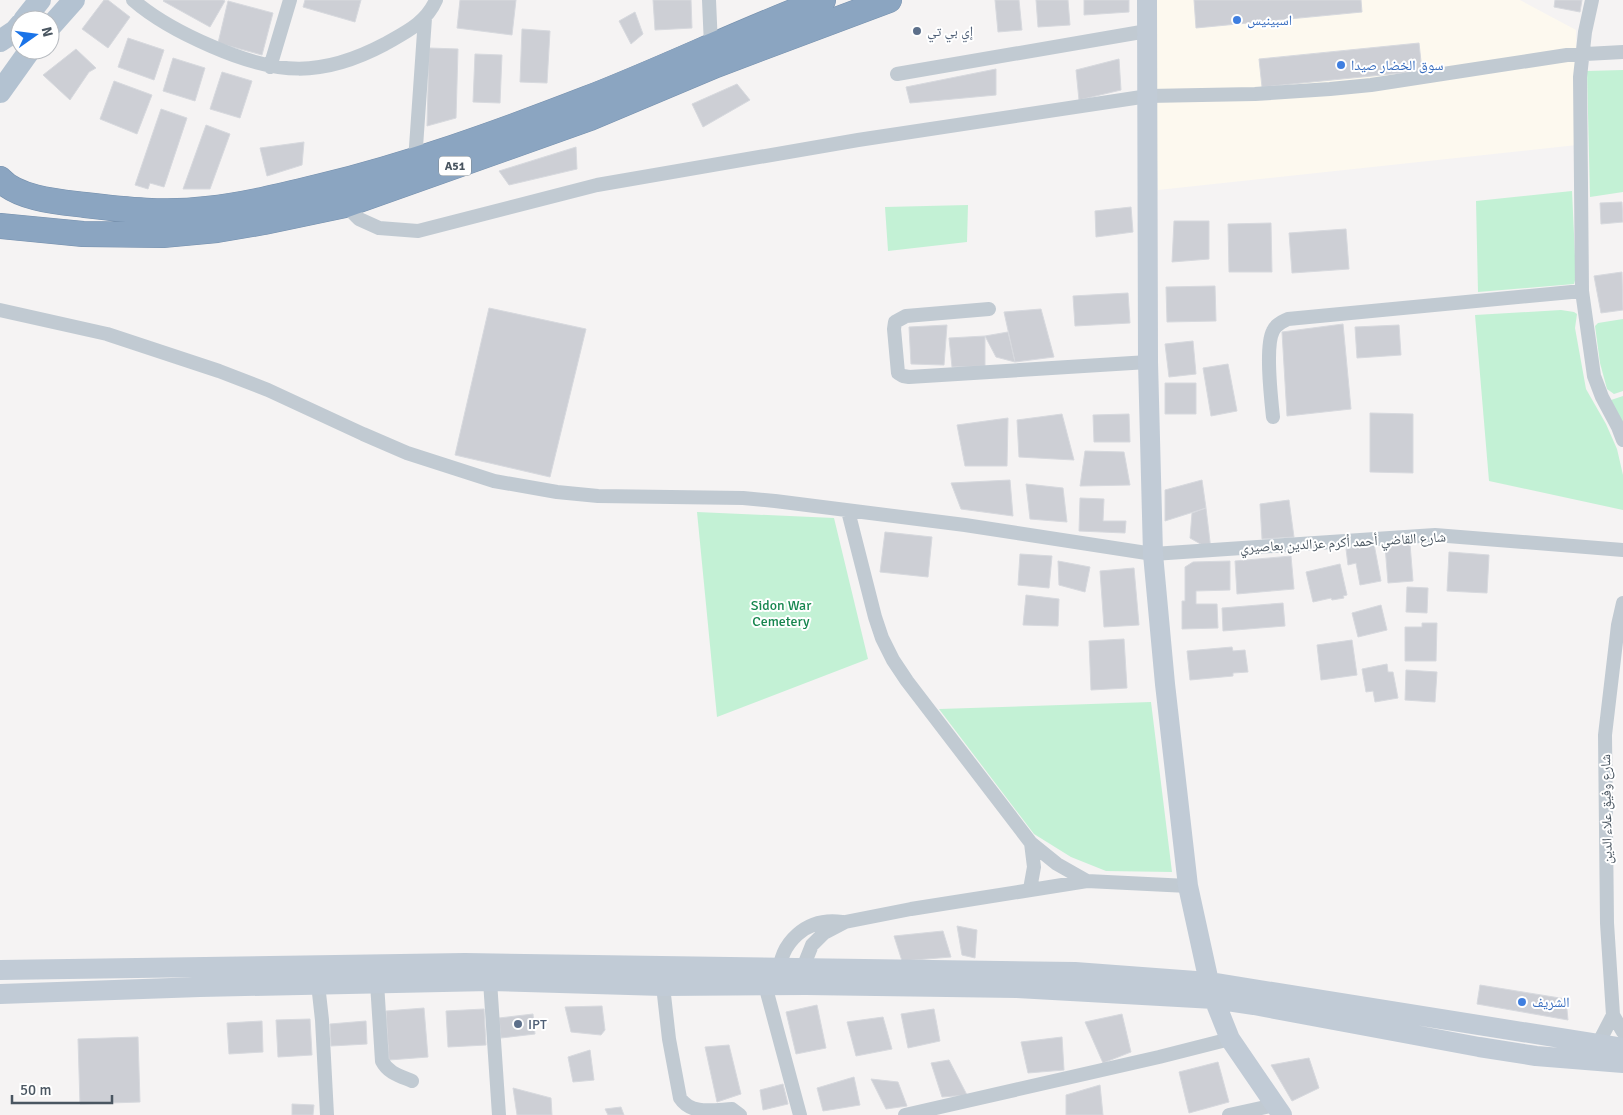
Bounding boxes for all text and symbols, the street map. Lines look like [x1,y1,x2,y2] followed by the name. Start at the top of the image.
[10,10,60,60] north arrow
[1247,12,1292,29] place label: اسبينيس
[1231,14,1243,26] marker: اسبينيس
[927,23,973,43] place label: إي بي تي
[38,25,57,39] text: N
[911,25,923,37] marker: إي بي تي
[1351,57,1443,74] place label: سوق الخضار صيدا
[1335,59,1347,71] marker: سوق الخضار صيدا
[439,157,471,176] road number: A51
[1240,529,1447,559] street label: شارع القاضي أحمد أكرم عزالدين بعاصيري
[751,597,812,630] park label: Sidon War Cemetery
[1597,754,1617,864] street label: شارع وفيق علاء الدين
[1532,994,1569,1011] place label: الشريف
[1516,996,1528,1008] marker: الشريف
[528,1016,547,1033] place label: IPT
[512,1018,524,1030] marker: IPT
[12,1072,112,1104] scale bar
[20,1081,51,1099] text: 50 m

